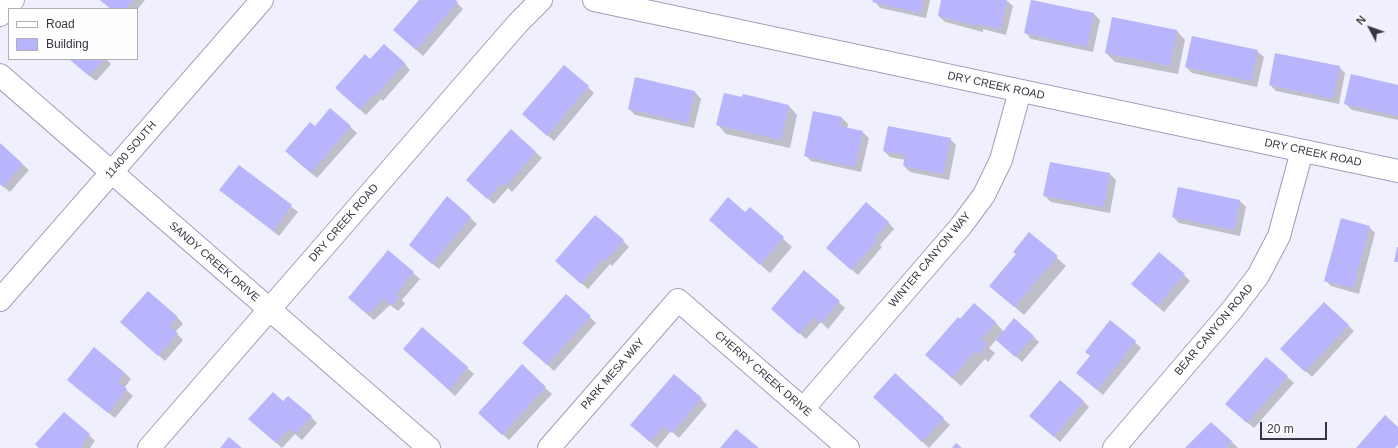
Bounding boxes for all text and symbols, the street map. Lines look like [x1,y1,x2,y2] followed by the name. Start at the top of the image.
[8,8,138,60] legend
[1350,8,1390,48] north arrow
[1354,13,1368,27] text: N
[46,17,75,31] text: Road
[46,37,89,51] text: Building
[946,69,1046,103] street label: DRY CREEK ROAD
[103,119,159,181] street label: 11400 SOUTH
[1263,136,1363,170] street label: DRY CREEK ROAD
[307,181,381,265] street label: DRY CREEK ROAD
[886,210,974,310] street label: WINTER CANYON WAY
[166,219,262,305] street label: SANDY CREEK DRIVE
[1172,282,1256,378] street label: BEAR CANYON ROAD
[712,328,814,420] street label: CHERRY CREEK DRIVE
[578,336,648,412] street label: PARK MESA WAY
[1262,414,1329,440] scale bar
[1267,422,1294,436] text: 20 m

